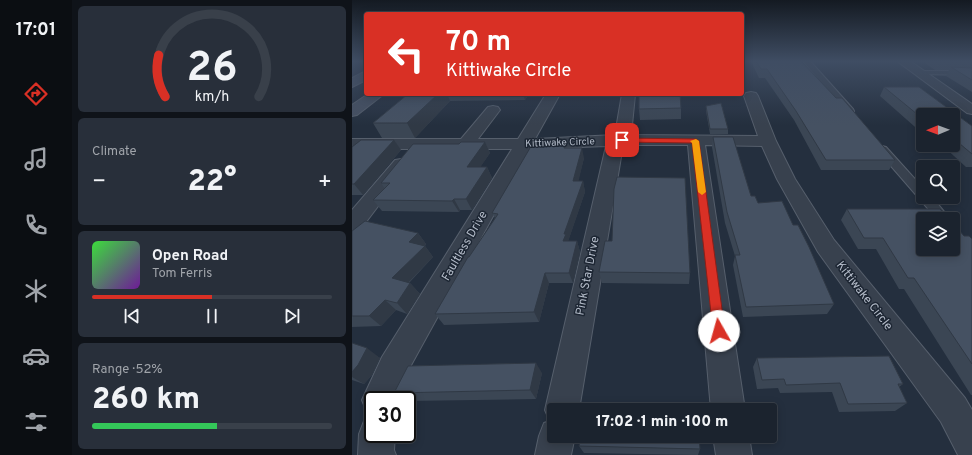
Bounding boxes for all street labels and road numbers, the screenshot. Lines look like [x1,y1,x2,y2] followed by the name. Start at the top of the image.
[525,135,595,151] street label: Kittiwake Circle
[439,208,491,284] street label: Faultless Drive
[572,235,604,317] street label: Pink Star Drive
[832,258,896,334] street label: Kittiwake Circle

